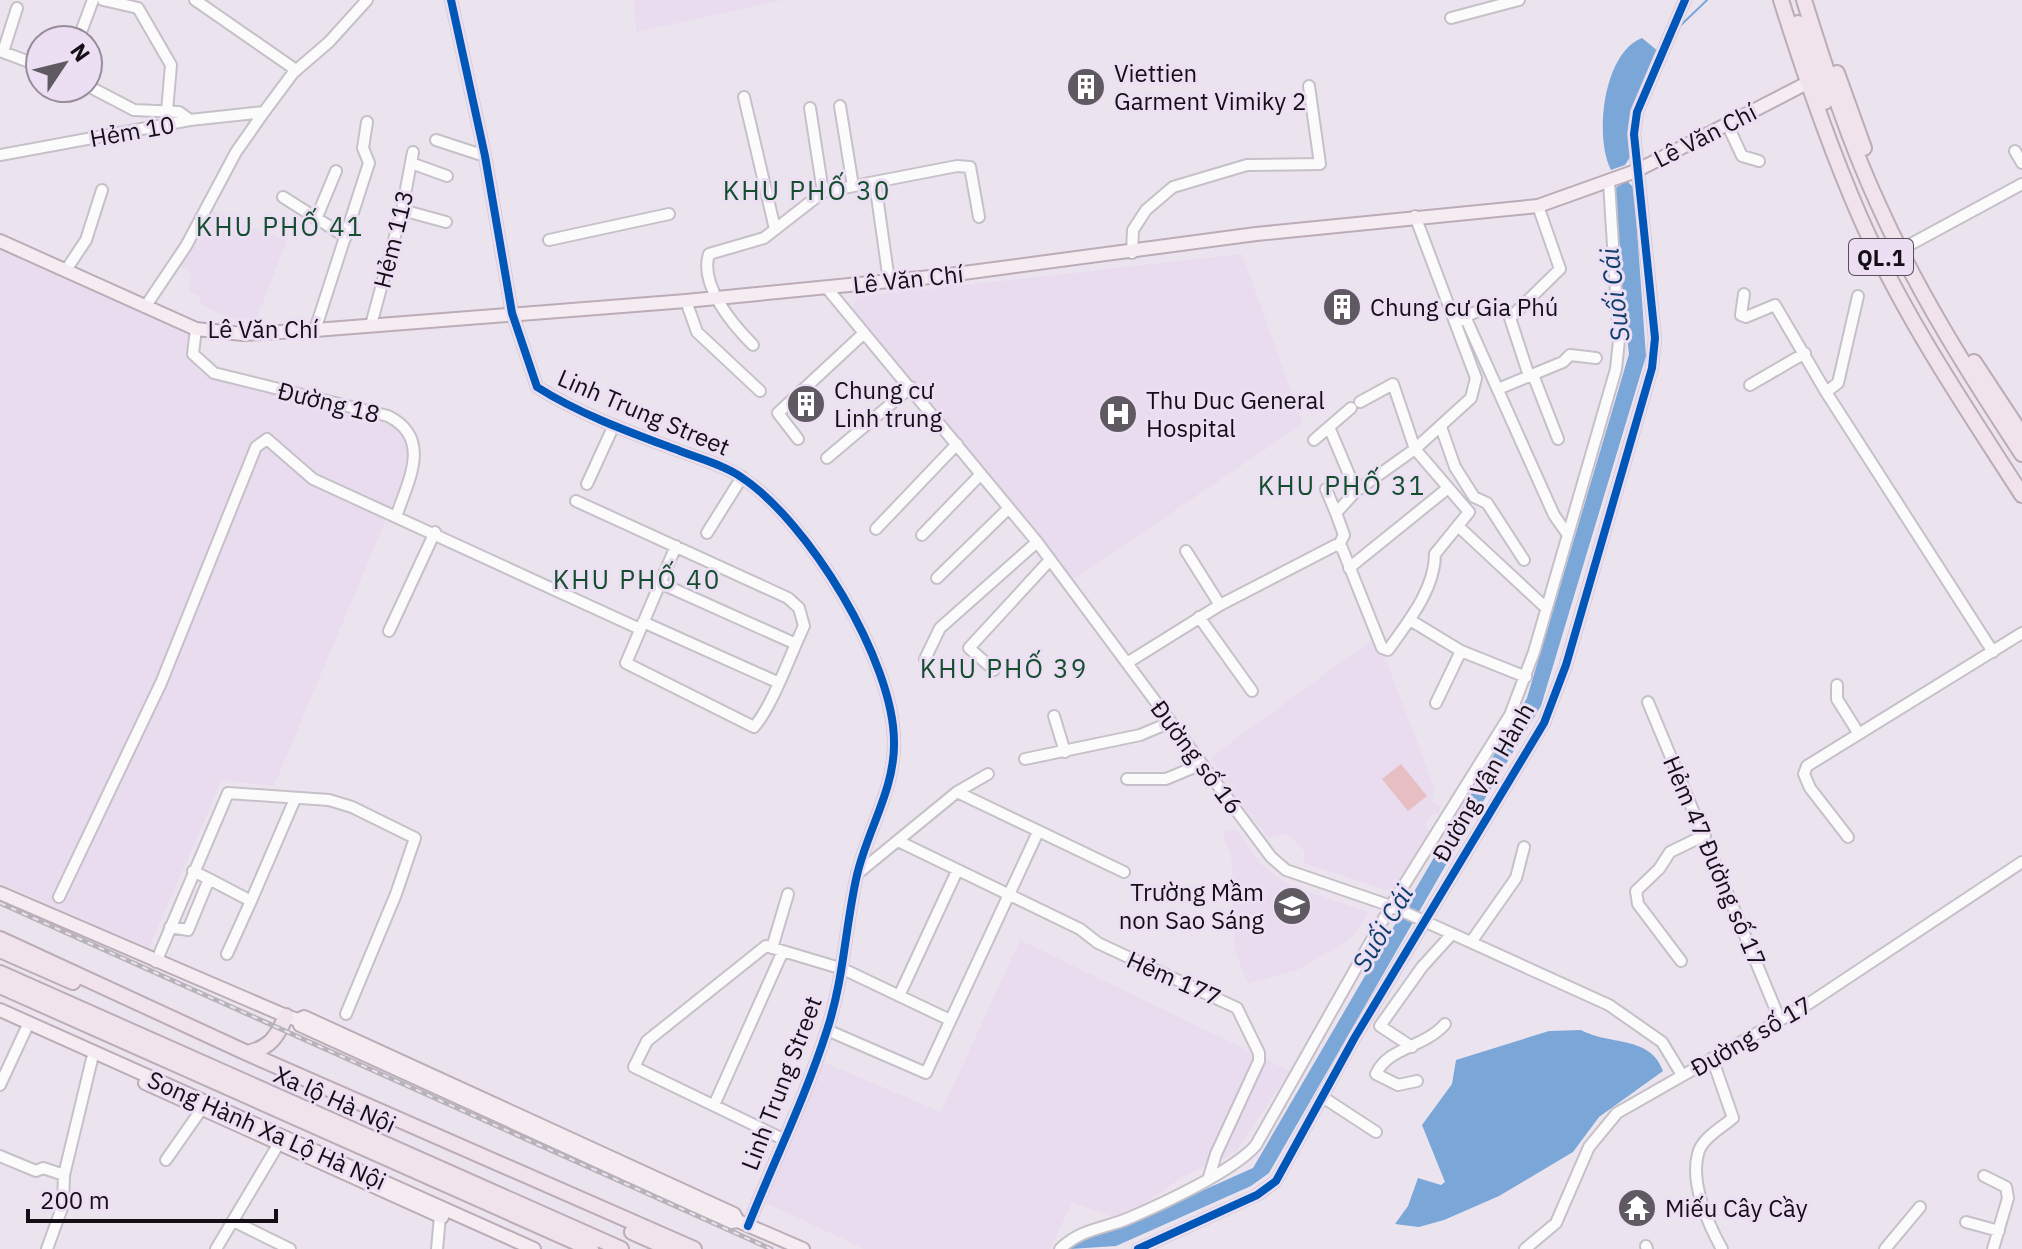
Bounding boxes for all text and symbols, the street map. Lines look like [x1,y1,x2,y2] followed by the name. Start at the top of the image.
[24,24,104,104] north arrow
[64,37,97,67] text: N
[1114,57,1306,117] place label: Viettien Garment Vimiky 2
[1065,66,1107,108] building icon: Viettien Garment Vimiky 2
[1648,96,1762,174] street label: Lê Văn Chí
[87,108,177,154] street label: Hẻm 10
[723,171,891,207] district label: KHU PHỐ 30
[365,187,421,291] street label: Hẻm 113
[196,207,364,243] district label: KHU PHỐ 41
[1849,239,1913,275] road number: QL.1
[1591,246,1637,344] water label: Suối Cái
[851,257,965,301] street label: Lê Văn Chí
[1321,286,1363,328] building icon: Chung cư Gia Phú
[1370,291,1558,323] place label: Chung cư Gia Phú
[207,313,319,345] street label: Lê Văn Chí
[553,361,735,463] street label: Linh Trung Street
[275,374,383,430] street label: Đường 18
[834,374,942,434] place label: Chung cư Linh trung
[785,383,827,425] building icon: Chung cư Linh trung
[1146,384,1325,444] place label: Thu Duc General Hospital
[1097,393,1139,435] hospital icon: Thu Duc General Hospital
[1258,466,1426,502] district label: KHU PHỐ 31
[553,560,721,596] district label: KHU PHỐ 40
[920,649,1088,685] district label: KHU PHỐ 39
[1144,694,1250,820] street label: Đường số 16
[1425,697,1541,867] street label: Đường Vận Hành
[1656,751,1774,971] street label: Hẻm 47 Đường số 17
[1119,876,1264,936] place label: Trường Mầm non Sao Sáng
[1344,879,1420,977] water label: Suối Cái
[1271,885,1313,927] school or university icon: Trường Mầm non Sao Sáng
[1122,943,1226,1013] street label: Hẻm 177
[1685,988,1817,1084] street label: Đường số 17
[733,991,829,1175] street label: Linh Trung Street
[269,1058,401,1140] street label: Xa lộ Hà Nội
[143,1063,391,1197] street label: Song Hành Xa Lộ Hà Nội
[28,1173,276,1223] scale bar
[40,1184,110,1216] text: 200 m
[1616,1187,1658,1229] temple icon: Miếu Cây Cầy
[1665,1192,1808,1224] place label: Miếu Cây Cầy

